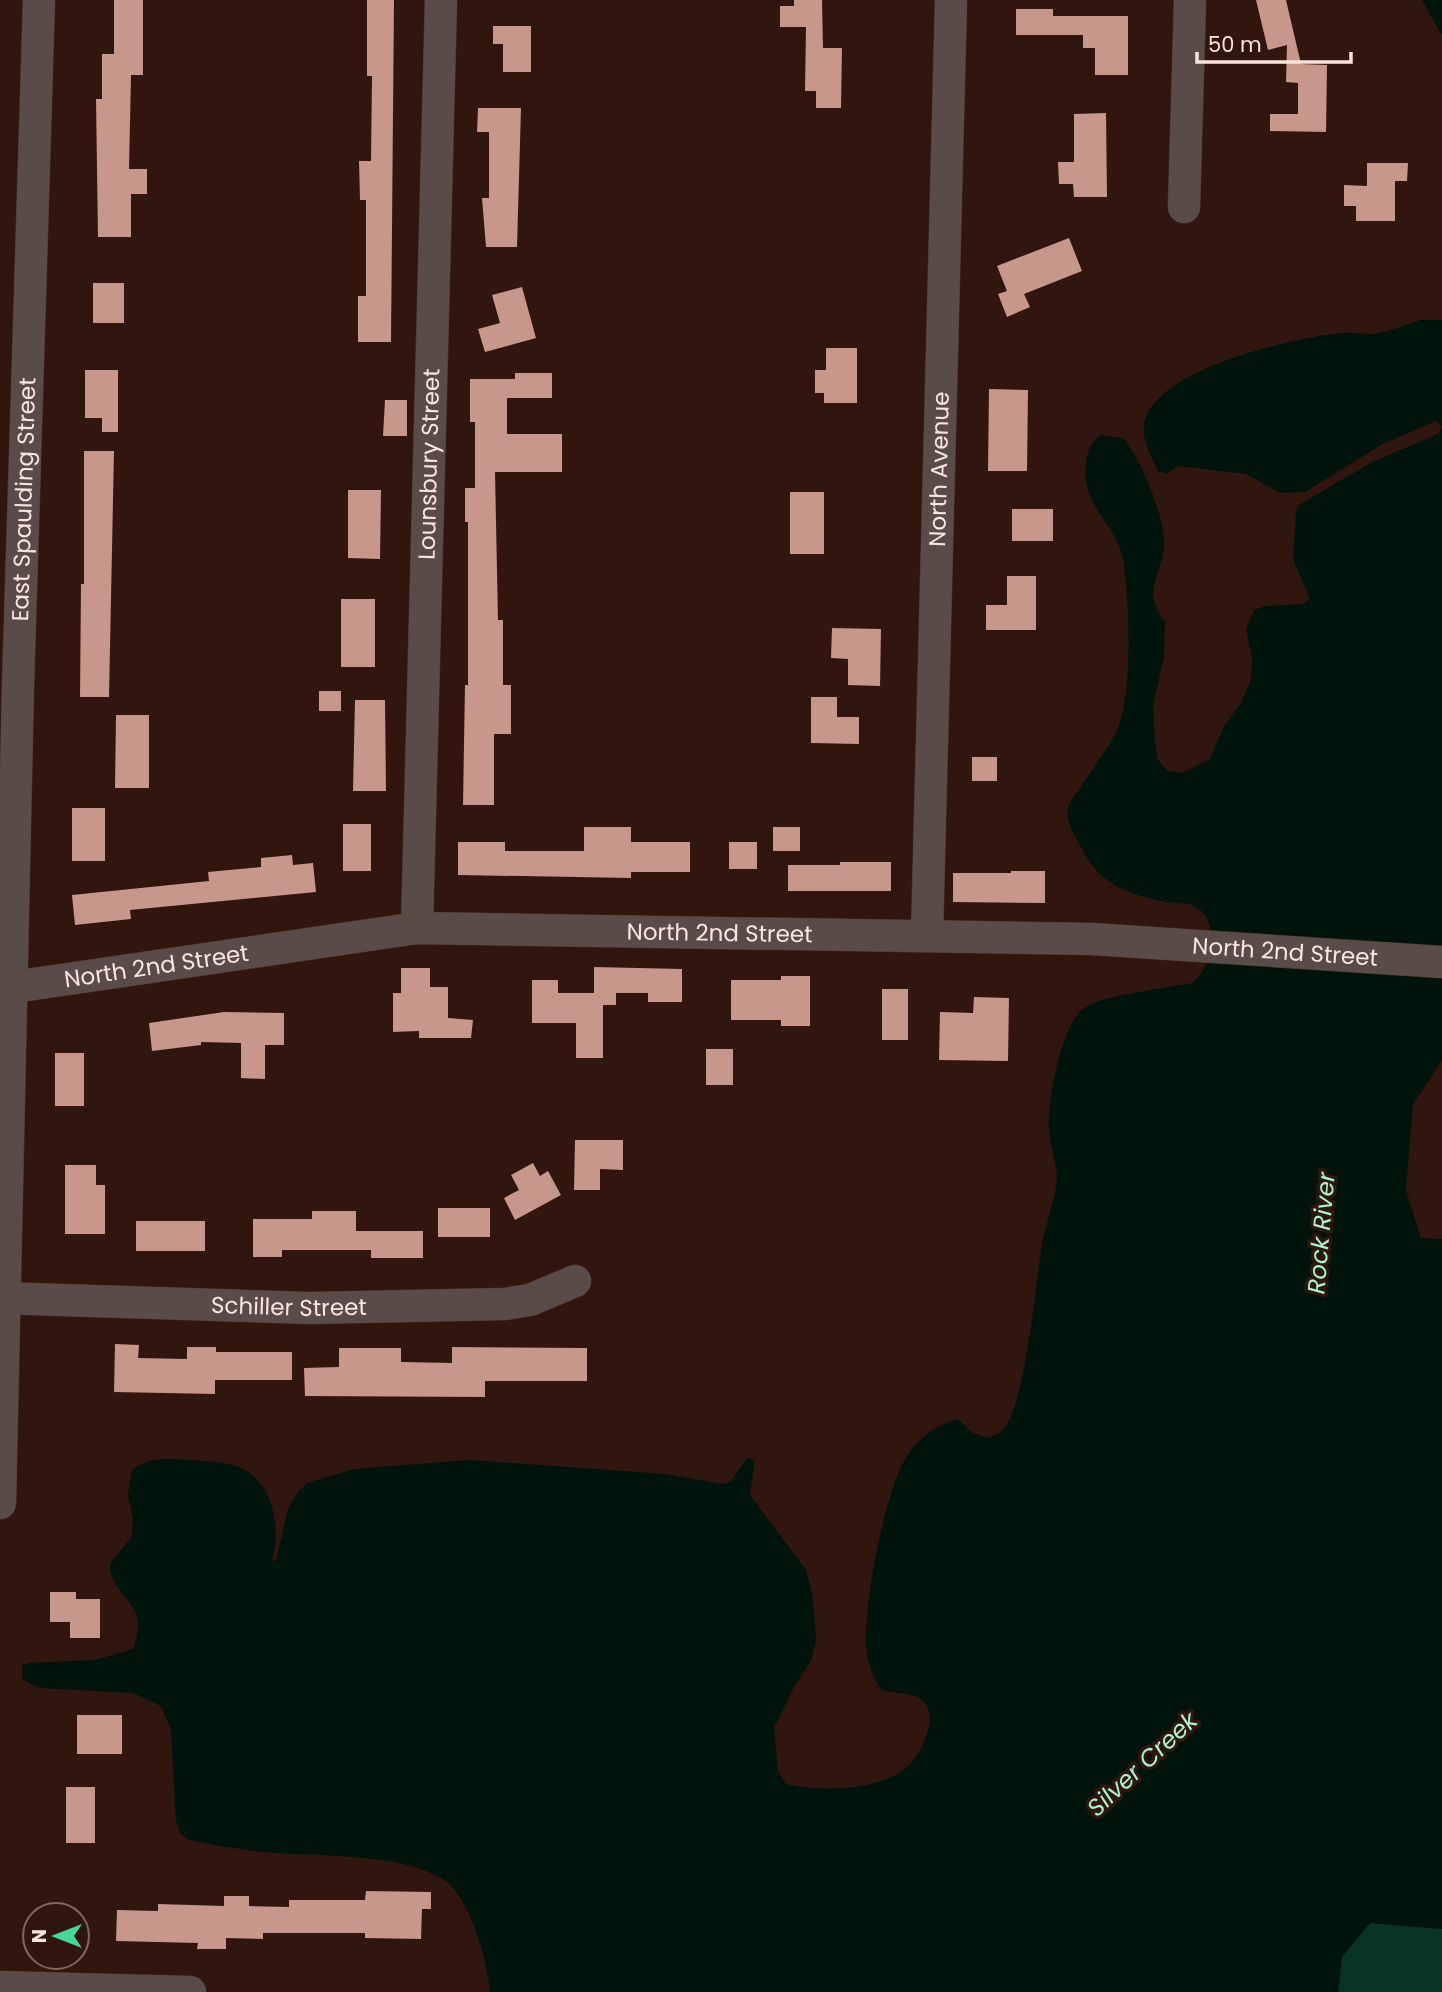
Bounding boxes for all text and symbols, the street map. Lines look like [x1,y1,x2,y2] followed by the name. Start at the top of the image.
[1197,21,1351,65] scale bar
[1208,30,1262,59] text: 50 m
[411,368,447,560] street label: Lounsbury Street
[4,377,43,622] street label: East Spaulding Street
[921,391,957,547] street label: North Avenue
[626,915,813,950] street label: North 2nd Street
[1191,930,1379,974] street label: North 2nd Street
[62,937,251,995] street label: North 2nd Street
[1299,1170,1343,1295] water label: Rock River
[211,1289,367,1324] street label: Schiller Street
[1080,1703,1206,1824] water label: Silver Creek
[21,1901,91,1971] north arrow
[26,1929,53,1943] text: N

